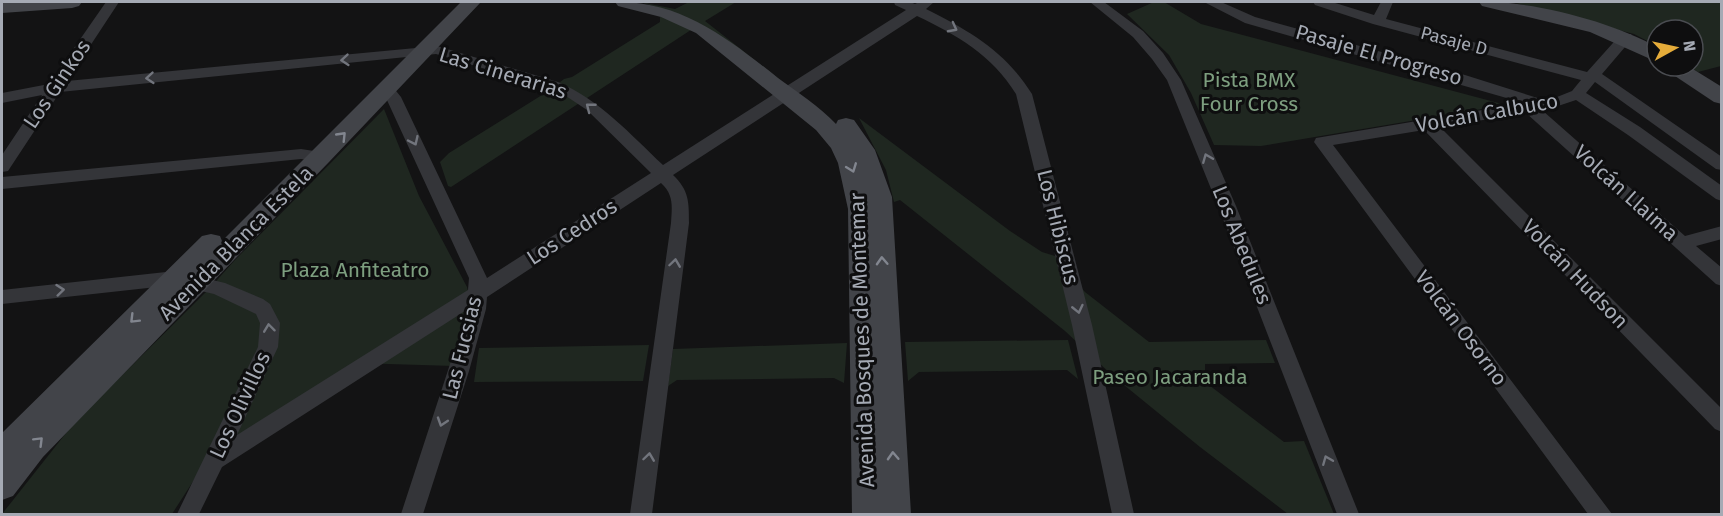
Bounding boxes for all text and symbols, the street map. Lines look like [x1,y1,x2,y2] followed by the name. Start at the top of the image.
[1645,18,1705,78] north arrow
[1293,19,1465,91] street label: Pasaje El Progreso
[946,21,957,32] one-way arrow
[1418,22,1490,60] street label: Pasaje D
[18,34,96,133] street label: Los Ginkos
[1679,39,1700,53] text: N
[436,41,570,105] street label: Las Cinerarias
[340,53,349,66] one-way arrow
[1200,67,1298,117] park label: Pista BMX Four Cross
[146,71,155,84] one-way arrow
[1414,88,1560,138] street label: Volcán Calbuco
[586,103,597,114] one-way arrow
[334,133,345,144] one-way arrow
[407,135,419,146] one-way arrow
[1568,139,1684,247] street label: Volcán Llaima
[1202,153,1214,164] one-way arrow
[153,160,319,326] street label: Avenida Blanca Estela
[845,162,858,173] one-way arrow
[1031,167,1085,287] street label: Los Hibiscus
[1206,182,1278,308] street label: Los Abedules
[844,192,880,488] street label: Avenida Bosques de Montemar
[522,193,622,271] street label: Los Cedros
[1516,214,1634,334] street label: Volcán Hudson
[281,257,429,283] park label: Plaza Anfiteatro
[876,257,889,266] one-way arrow
[668,259,680,268] one-way arrow
[1409,265,1513,391] street label: Volcán Osorno
[55,284,64,297] one-way arrow
[437,294,487,402] street label: Las Fucsias
[1070,304,1083,314] one-way arrow
[130,312,140,323] one-way arrow
[263,323,276,332] one-way arrow
[204,347,276,462] street label: Los Olivillos
[1092,364,1248,390] park label: Paseo Jacaranda
[437,416,450,427] one-way arrow
[32,438,43,448] one-way arrow
[642,452,654,461] one-way arrow
[886,452,899,461] one-way arrow
[1322,455,1334,466] one-way arrow

